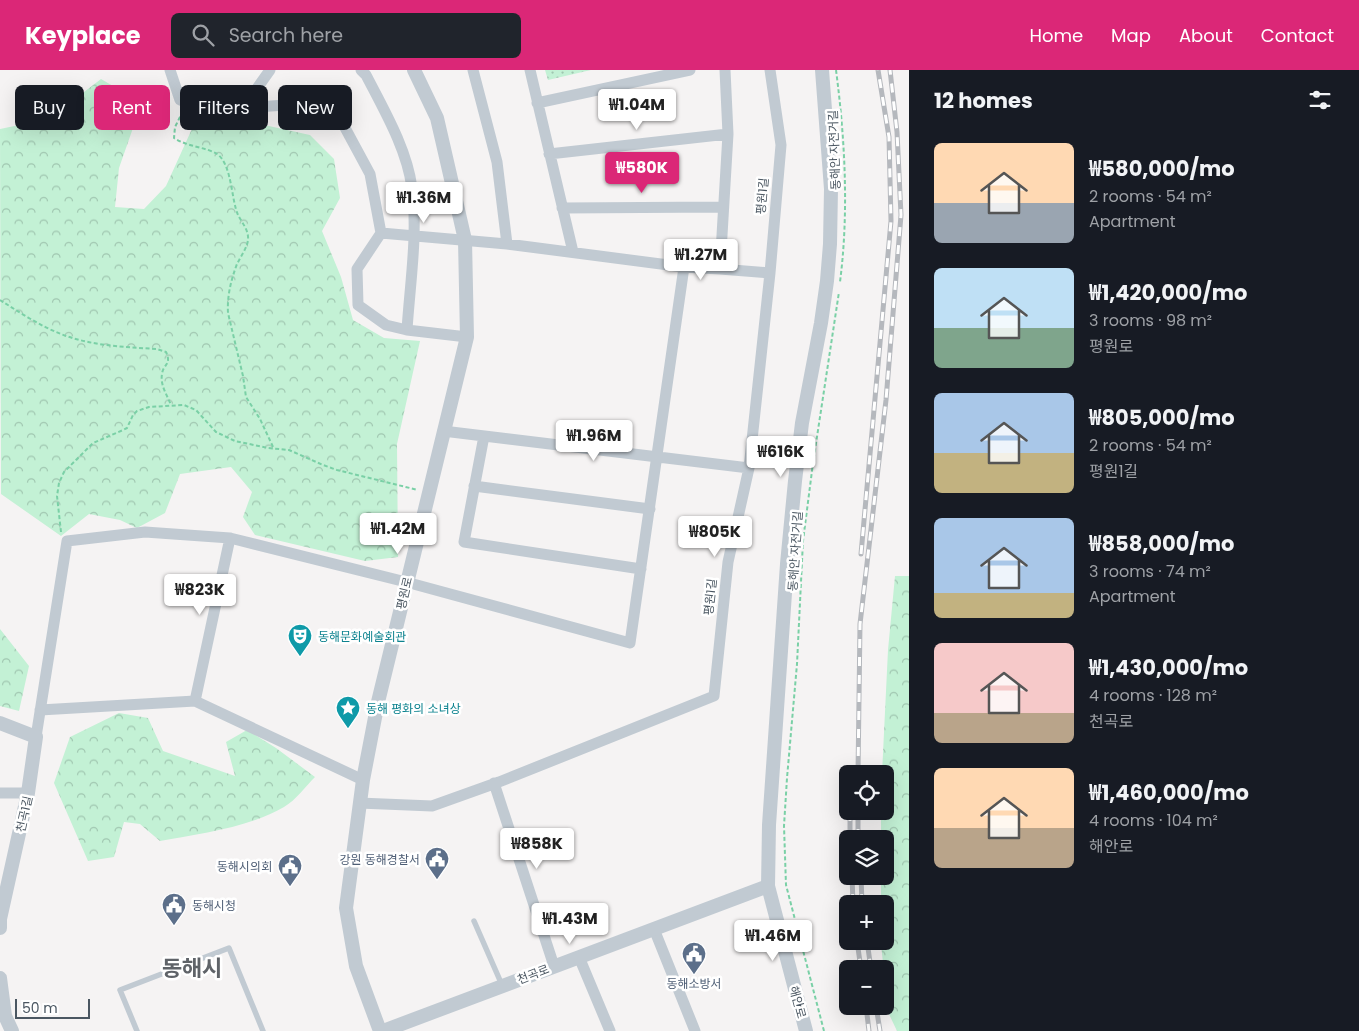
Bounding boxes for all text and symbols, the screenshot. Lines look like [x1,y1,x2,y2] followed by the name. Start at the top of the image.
[171,13,521,58] search box
[25,19,141,52] text: Keyplace
[189,21,217,49] icon: search
[229,22,343,49] text: Search here
[1029,23,1083,48] text: Home
[1111,23,1151,48] text: Map
[1179,23,1233,48] text: About
[1261,23,1334,48] text: Contact
[15,85,84,130] chip: Buy
[94,85,170,130] chip: Rent
[180,85,268,130] chip: Filters
[278,85,352,130] chip: New
[934,86,1033,115] text: 12 homes
[1306,86,1334,114] icon: filters
[596,88,678,131] pin: ₩1.04M
[609,93,665,116] text: ₩1.04M
[824,109,844,191] street label: 동해안 자전거길
[607,152,677,194] pin: ₩580K
[1089,154,1235,183] text: ₩580,000/mo
[616,156,668,179] text: ₩580K
[974,163,1034,223] icon: home
[752,177,772,215] street label: 평원1길
[383,182,465,224] pin: ₩1.36M
[1089,185,1212,208] text: 2 rooms · 54 m²
[397,186,451,209] text: ₩1.36M
[1089,210,1176,233] text: Apartment
[660,238,742,281] pin: ₩1.27M
[675,243,727,266] text: ₩1.27M
[1089,278,1247,307] text: ₩1,420,000/mo
[974,288,1034,348] icon: home
[1089,309,1212,332] text: 3 rooms · 98 m²
[1089,335,1133,358] text: 평원로
[1089,403,1235,432] text: ₩805,000/mo
[974,413,1034,473] icon: home
[553,420,635,462] pin: ₩1.96M
[567,424,621,447] text: ₩1.96M
[1089,434,1212,457] text: 2 rooms · 54 m²
[746,436,816,478] pin: ₩616K
[758,440,805,463] text: ₩616K
[1089,460,1138,483] text: 평원1길
[784,510,806,592] street label: 동해안 자전거길
[357,512,439,555] pin: ₩1.42M
[680,516,750,558] pin: ₩805K
[371,517,425,540] text: ₩1.42M
[689,520,741,543] text: ₩805K
[1089,529,1235,558] text: ₩858,000/mo
[974,538,1034,598] icon: home
[1089,560,1211,583] text: 3 rooms · 74 m²
[165,574,235,616] pin: ₩823K
[392,575,416,611] street label: 평원로
[175,578,225,601] text: ₩823K
[700,578,720,616] street label: 평원1길
[1089,585,1176,608] text: Apartment
[287,623,313,657] theatre icon: 동해문화예술회관
[318,628,406,645] place label: 동해문화예술회관
[1089,653,1248,682] text: ₩1,430,000/mo
[974,663,1034,723] icon: home
[1089,684,1217,707] text: 4 rooms · 128 m²
[335,695,361,729] place icon: 동해 평화의 소녀상
[366,700,461,717] place label: 동해 평화의 소녀상
[1089,710,1133,733] text: 천곡로
[839,765,894,1015] map controls
[839,765,894,820] button: locate
[1089,778,1249,807] text: ₩1,460,000/mo
[974,788,1034,848] icon: home
[12,794,36,834] street label: 천곡1길
[1089,809,1218,832] text: 4 rooms · 104 m²
[502,828,572,870] pin: ₩858K
[839,830,894,885] button: layers
[511,832,563,855] text: ₩858K
[1089,835,1133,858] text: 해안로
[424,846,450,880] public building icon: 강원 동해경찰서
[340,851,420,868] place label: 강원 동해경찰서
[277,853,303,887] public building icon: 동해시의회
[217,858,272,875] place label: 동해시의회
[161,892,187,926] public building icon: 동해시청
[839,895,894,950] button: +
[192,897,236,914] place label: 동해시청
[529,902,611,945] pin: ₩1.43M
[542,907,598,930] text: ₩1.43M
[732,920,814,962] pin: ₩1.46M
[745,924,801,947] text: ₩1.46M
[681,941,707,975] public building icon: 동해소방서
[162,953,222,984] district label: 동해시
[514,960,552,988] street label: 천곡로
[839,960,894,1015] button: −
[666,975,722,992] place label: 동해소방서
[786,984,810,1020] street label: 해안로
[15,996,90,1019] scale bar
[22,998,58,1018] text: 50 m

